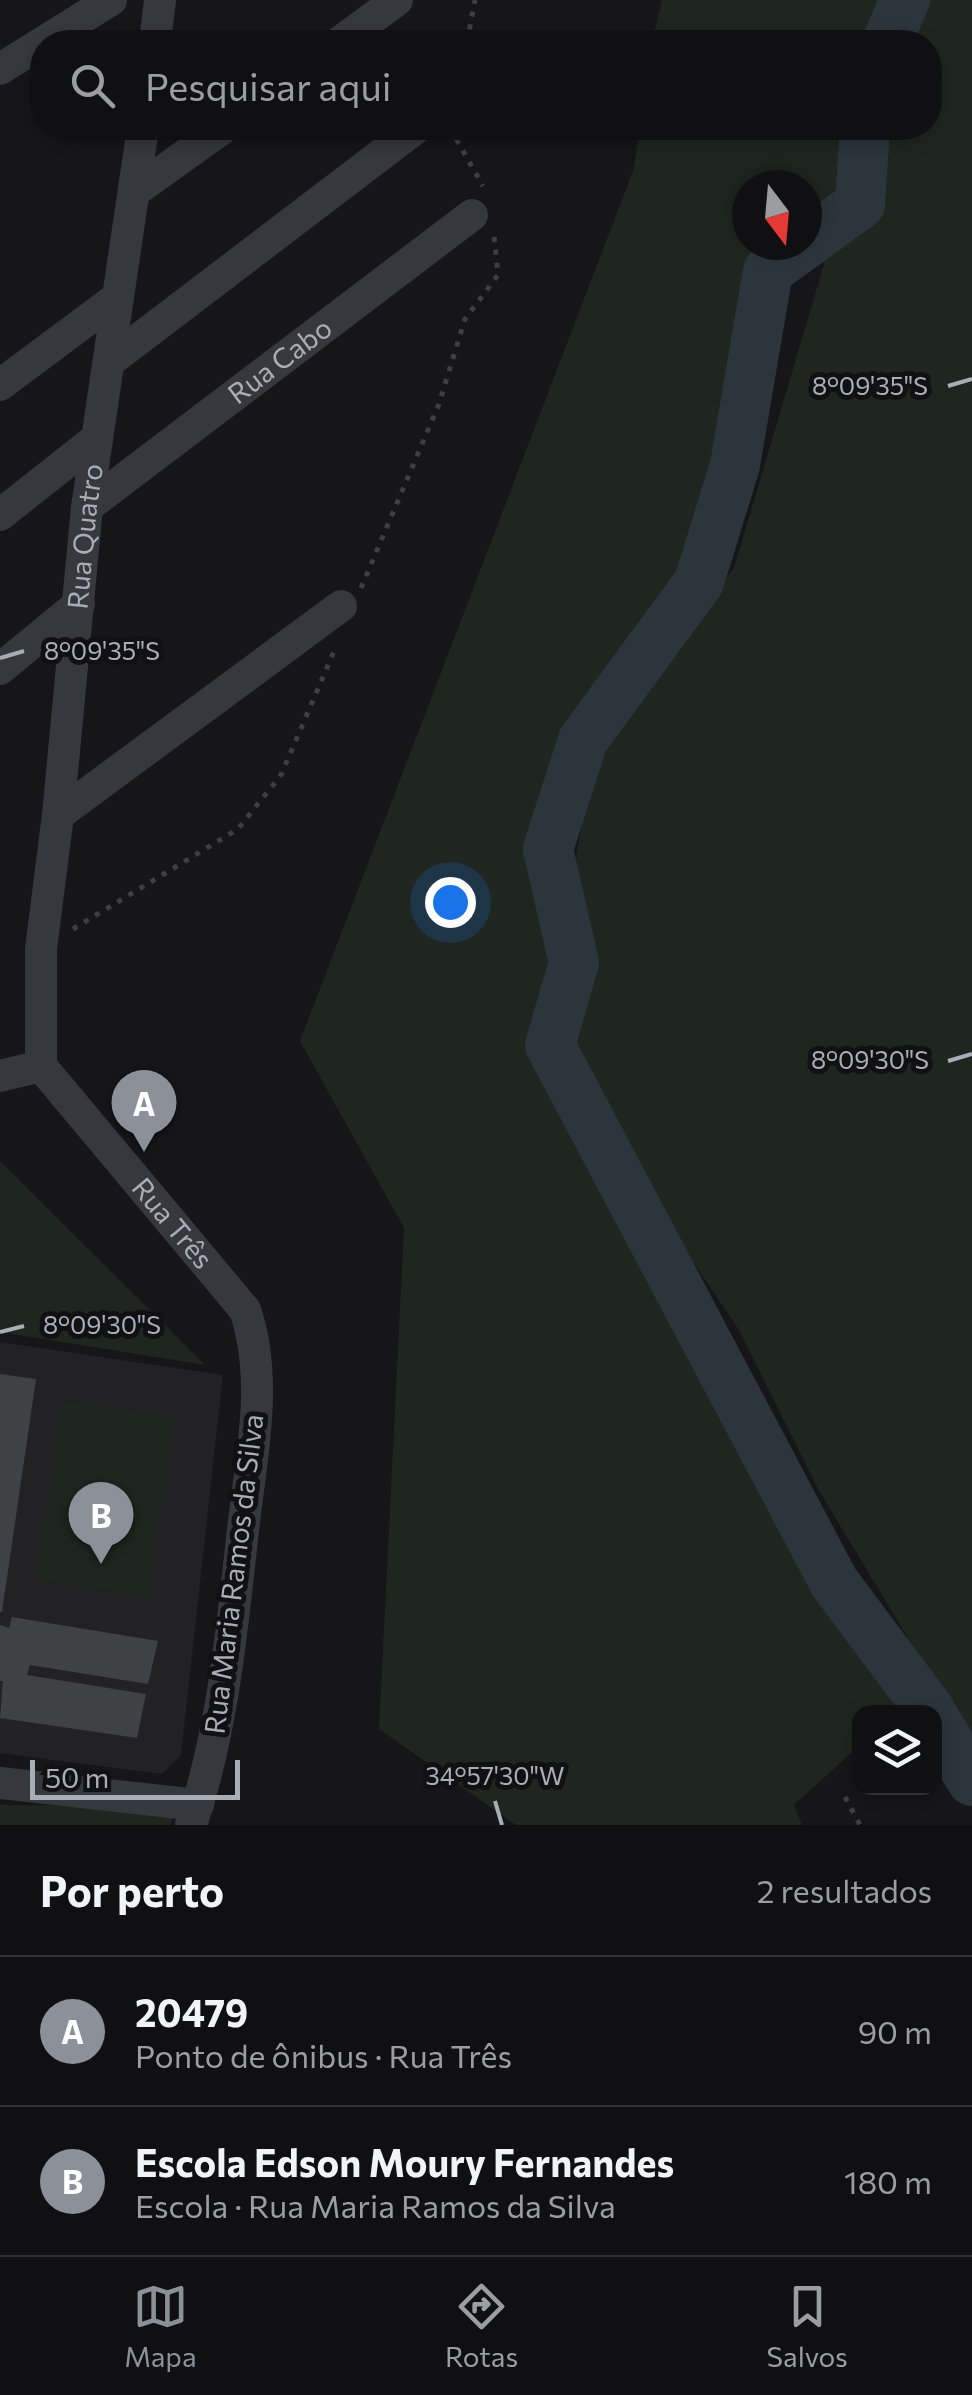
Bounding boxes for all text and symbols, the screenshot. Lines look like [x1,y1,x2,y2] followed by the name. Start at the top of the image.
[30,30,942,140] search box
[65,58,120,113] icon: search
[145,62,391,109] text: Pesquisar aqui
[732,170,822,260] north arrow
[221,310,338,410] street label: Rua Cabo
[812,370,928,400] text: 8°09'35"S
[59,461,109,611] street label: Rua Quatro
[44,635,160,665] text: 8°09'35"S
[425,877,476,928] your location
[811,1044,929,1074] text: 8°09'30"S
[112,1070,176,1152] pin: A
[126,1170,221,1275] street label: Rua Três
[43,1309,161,1339] text: 8°09'30"S
[197,1412,269,1736] street label: Rua Maria Ramos da Silva
[68,1482,134,1564] pin: B
[852,1705,942,1795] map controls
[852,1705,942,1795] button: layers
[30,1755,240,1800] scale bar
[45,1760,109,1794] text: 50 m
[426,1760,564,1790] text: 34°57'30"W
[40,1864,224,1916] text: Por perto
[757,1870,932,1910] text: 2 resultados
[135,1988,248,2035] text: 20479
[61,2011,84,2051] text: A
[858,2011,932,2051] text: 90 m
[135,2035,512,2075] text: Ponto de ônibus · Rua Três
[135,2138,674,2185] text: Escola Edson Moury Fernandes
[62,2161,83,2201] text: B
[844,2161,932,2201] text: 180 m
[135,2185,616,2225] text: Escola · Rua Maria Ramos da Silva
[124,2279,197,2373] tab: Mapa
[445,2279,518,2373] tab: Rotas
[767,2279,848,2373] tab: Salvos

